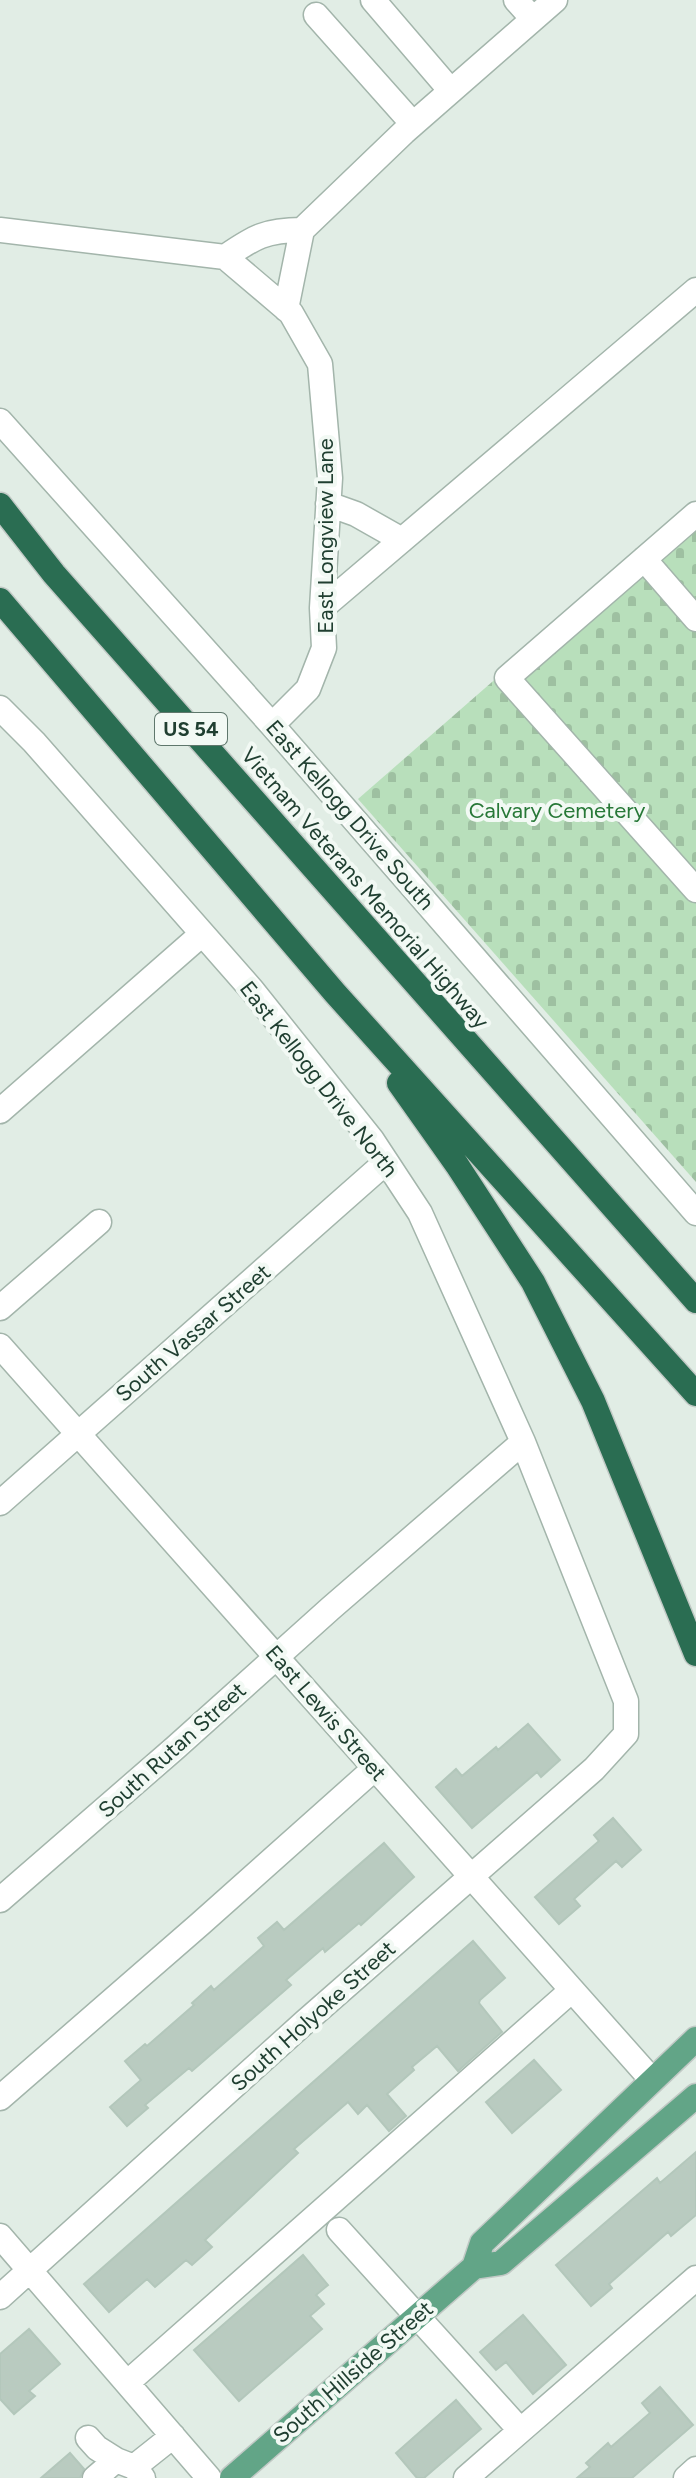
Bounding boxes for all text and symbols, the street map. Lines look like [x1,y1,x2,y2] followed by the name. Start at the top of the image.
[312,438,339,634] street label: East Longview Lane
[155,713,227,745] road number: US 54
[260,715,440,915] street label: East Kellogg Drive South
[235,742,495,1035] street label: Vietnam Veterans Memorial Highway
[469,797,646,824] park label: Calvary Cemetery
[234,976,404,1182] street label: East Kellogg Drive North
[110,1258,276,1408] street label: South Vassar Street
[260,1640,392,1786] street label: East Lewis Street
[93,1677,251,1823] street label: South Rutan Street
[225,1935,401,2097] street label: South Holyoke Street
[267,2295,439,2449] street label: South Hillside Street

